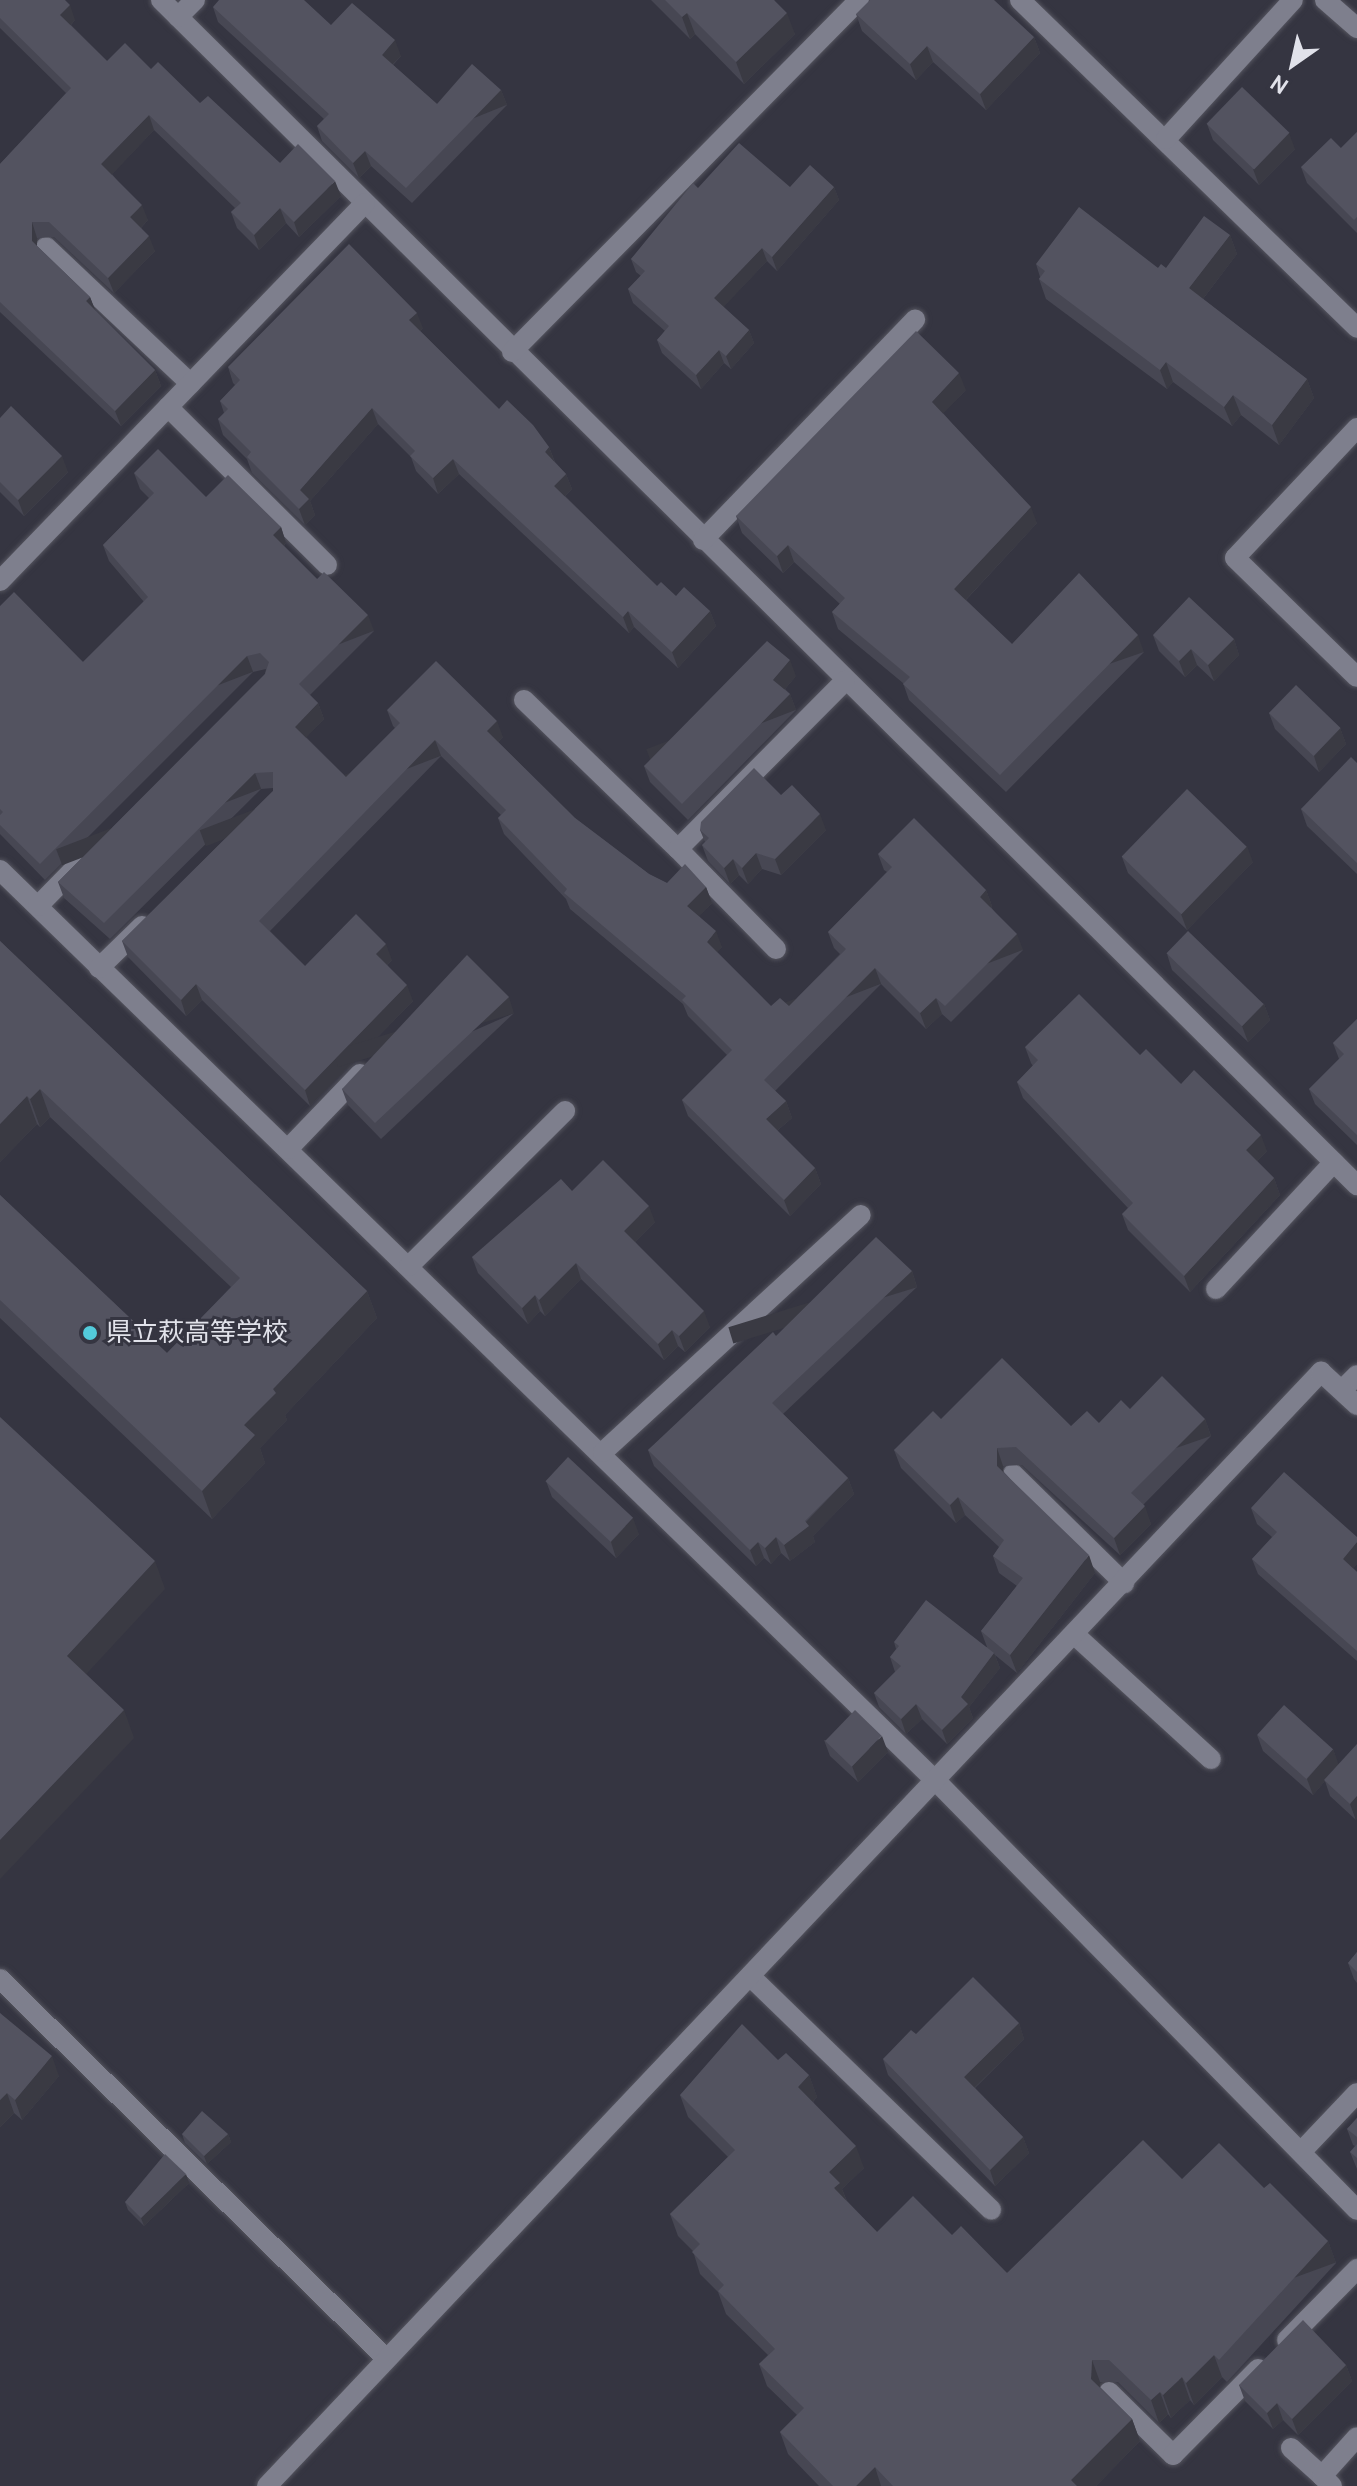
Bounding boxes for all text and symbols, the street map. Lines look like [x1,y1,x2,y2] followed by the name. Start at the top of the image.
[1253,24,1333,104] north arrow
[1265,69,1293,100] text: N
[106,1317,288,1349] place label: 県立萩高等学校
[81,1324,99,1342] marker: 県立萩高等学校

